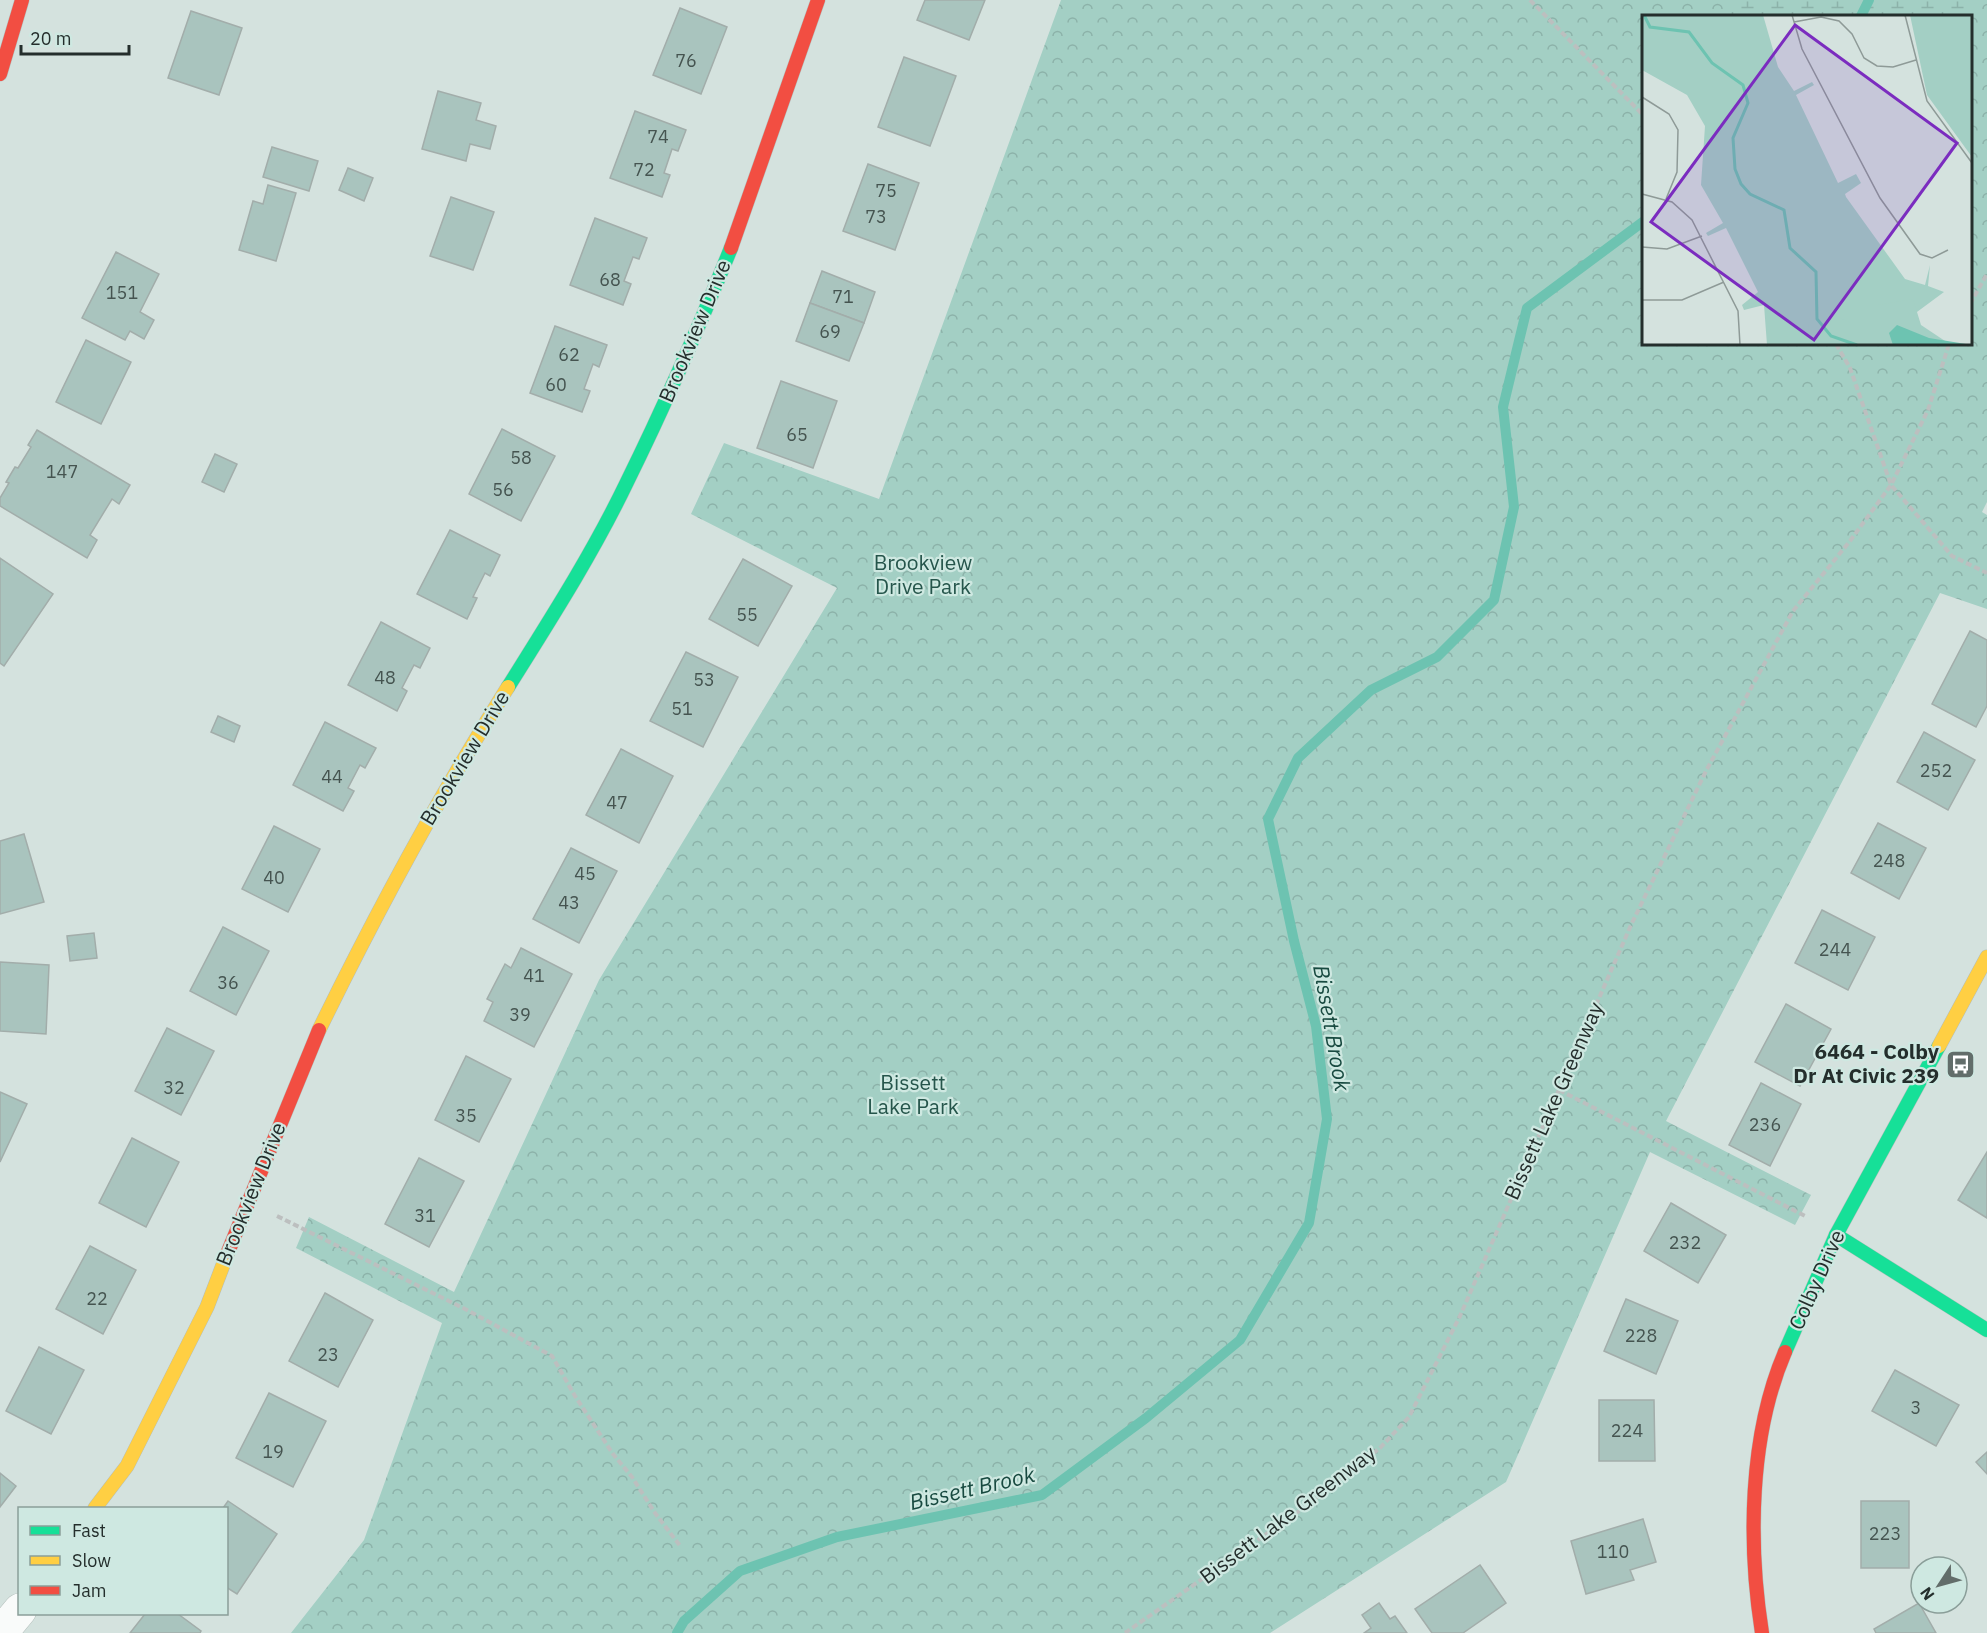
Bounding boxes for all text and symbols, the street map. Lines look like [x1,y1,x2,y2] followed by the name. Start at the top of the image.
[1642,15,1972,345] inset map
[21,18,129,56] scale bar
[30,27,72,50] text: 20 m
[675,49,697,72] house number: 76
[647,125,669,148] house number: 74
[633,158,655,181] house number: 72
[875,179,897,202] house number: 75
[865,205,887,228] house number: 73
[651,255,737,406] street label: Brookview Drive
[599,268,621,291] house number: 68
[106,281,138,304] house number: 151
[832,285,854,308] house number: 71
[819,320,841,343] house number: 69
[558,343,580,366] house number: 62
[545,373,567,396] house number: 60
[786,423,808,446] house number: 65
[510,446,532,469] house number: 58
[46,460,78,483] house number: 147
[492,478,514,501] house number: 56
[874,548,972,600] park label: Brookview Drive Park
[736,603,758,626] house number: 55
[374,666,396,689] house number: 48
[693,668,715,691] house number: 53
[413,685,515,830] street label: Brookview Drive
[671,697,693,720] house number: 51
[1920,759,1952,782] house number: 252
[321,765,343,788] house number: 44
[606,791,628,814] house number: 47
[1873,849,1905,872] house number: 248
[574,862,596,885] house number: 45
[263,866,285,889] house number: 40
[558,891,580,914] house number: 43
[1819,938,1851,961] house number: 244
[1307,962,1358,1094] water label: Bissett Brook
[523,964,545,987] house number: 41
[217,971,239,994] house number: 36
[1497,997,1610,1204] street label: Bissett Lake Greenway
[509,1003,531,1026] house number: 39
[1793,1037,1940,1089] place label: 6464 - Colby Dr At Civic 239
[1944,1048,1976,1080] bus stop icon: 6464 - Colby Dr At Civic 239
[867,1068,959,1120] park label: Bissett Lake Park
[163,1076,185,1099] house number: 32
[455,1104,477,1127] house number: 35
[1749,1113,1781,1136] house number: 236
[209,1118,292,1270] street label: Brookview Drive
[414,1204,436,1227] house number: 31
[1782,1225,1851,1334] street label: Colby Drive
[1669,1231,1701,1254] house number: 232
[86,1287,108,1310] house number: 22
[1625,1324,1657,1347] house number: 228
[317,1343,339,1366] house number: 23
[1911,1396,1921,1419] house number: 3
[1611,1419,1643,1442] house number: 224
[1194,1438,1382,1590] street label: Bissett Lake Greenway
[262,1440,284,1463] house number: 19
[906,1459,1038,1516] water label: Bissett Brook
[18,1507,228,1615] legend
[72,1519,106,1542] text: Fast
[1869,1522,1901,1545] house number: 223
[1597,1540,1629,1563] house number: 110
[72,1549,111,1572] text: Slow
[1909,1555,1969,1615] north arrow
[72,1579,107,1602] text: Jam
[1915,1583,1938,1604] text: N

